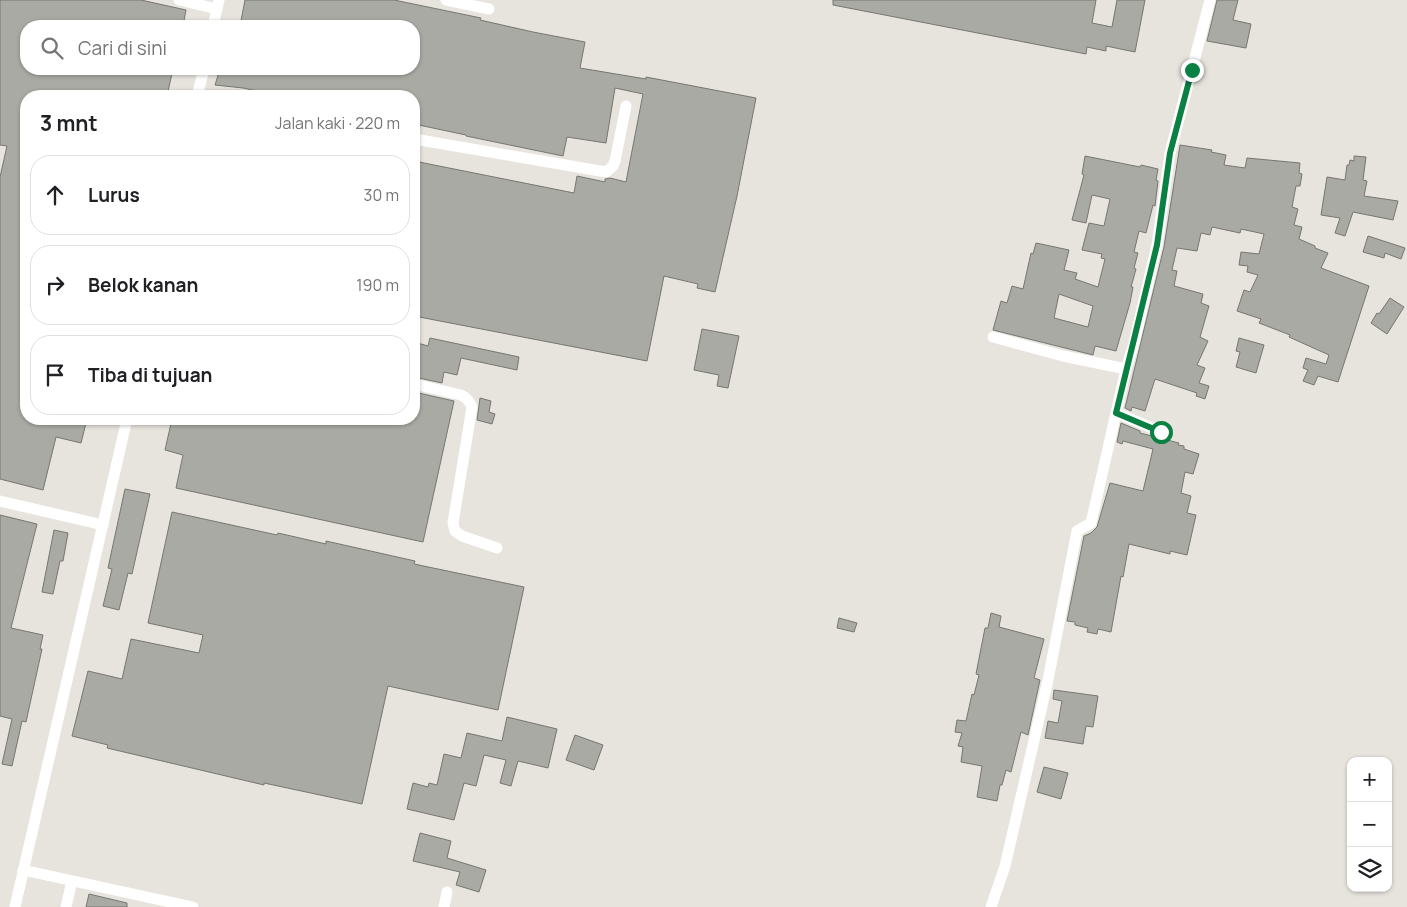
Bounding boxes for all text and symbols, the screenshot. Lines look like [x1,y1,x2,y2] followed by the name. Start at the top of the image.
[20,20,420,75] search box
[38,34,66,62] icon: search
[78,35,167,61] text: Cari di sini
[1181,59,1204,82] route end
[40,109,98,137] text: 3 mnt
[275,112,400,134] text: Jalan kaki · 220 m
[41,181,69,209] icon: ahead
[88,182,140,208] text: Lurus
[364,184,399,206] text: 30 m
[41,271,69,299] icon: right
[88,272,198,298] text: Belok kanan
[356,274,399,296] text: 190 m
[41,361,69,389] icon: arrive
[88,362,212,388] text: Tiba di tujuan
[1150,421,1173,444] route start
[1347,757,1392,892] map controls
[1347,757,1392,802] button: +
[1347,802,1392,847] button: −
[1347,847,1392,892] button: layers

